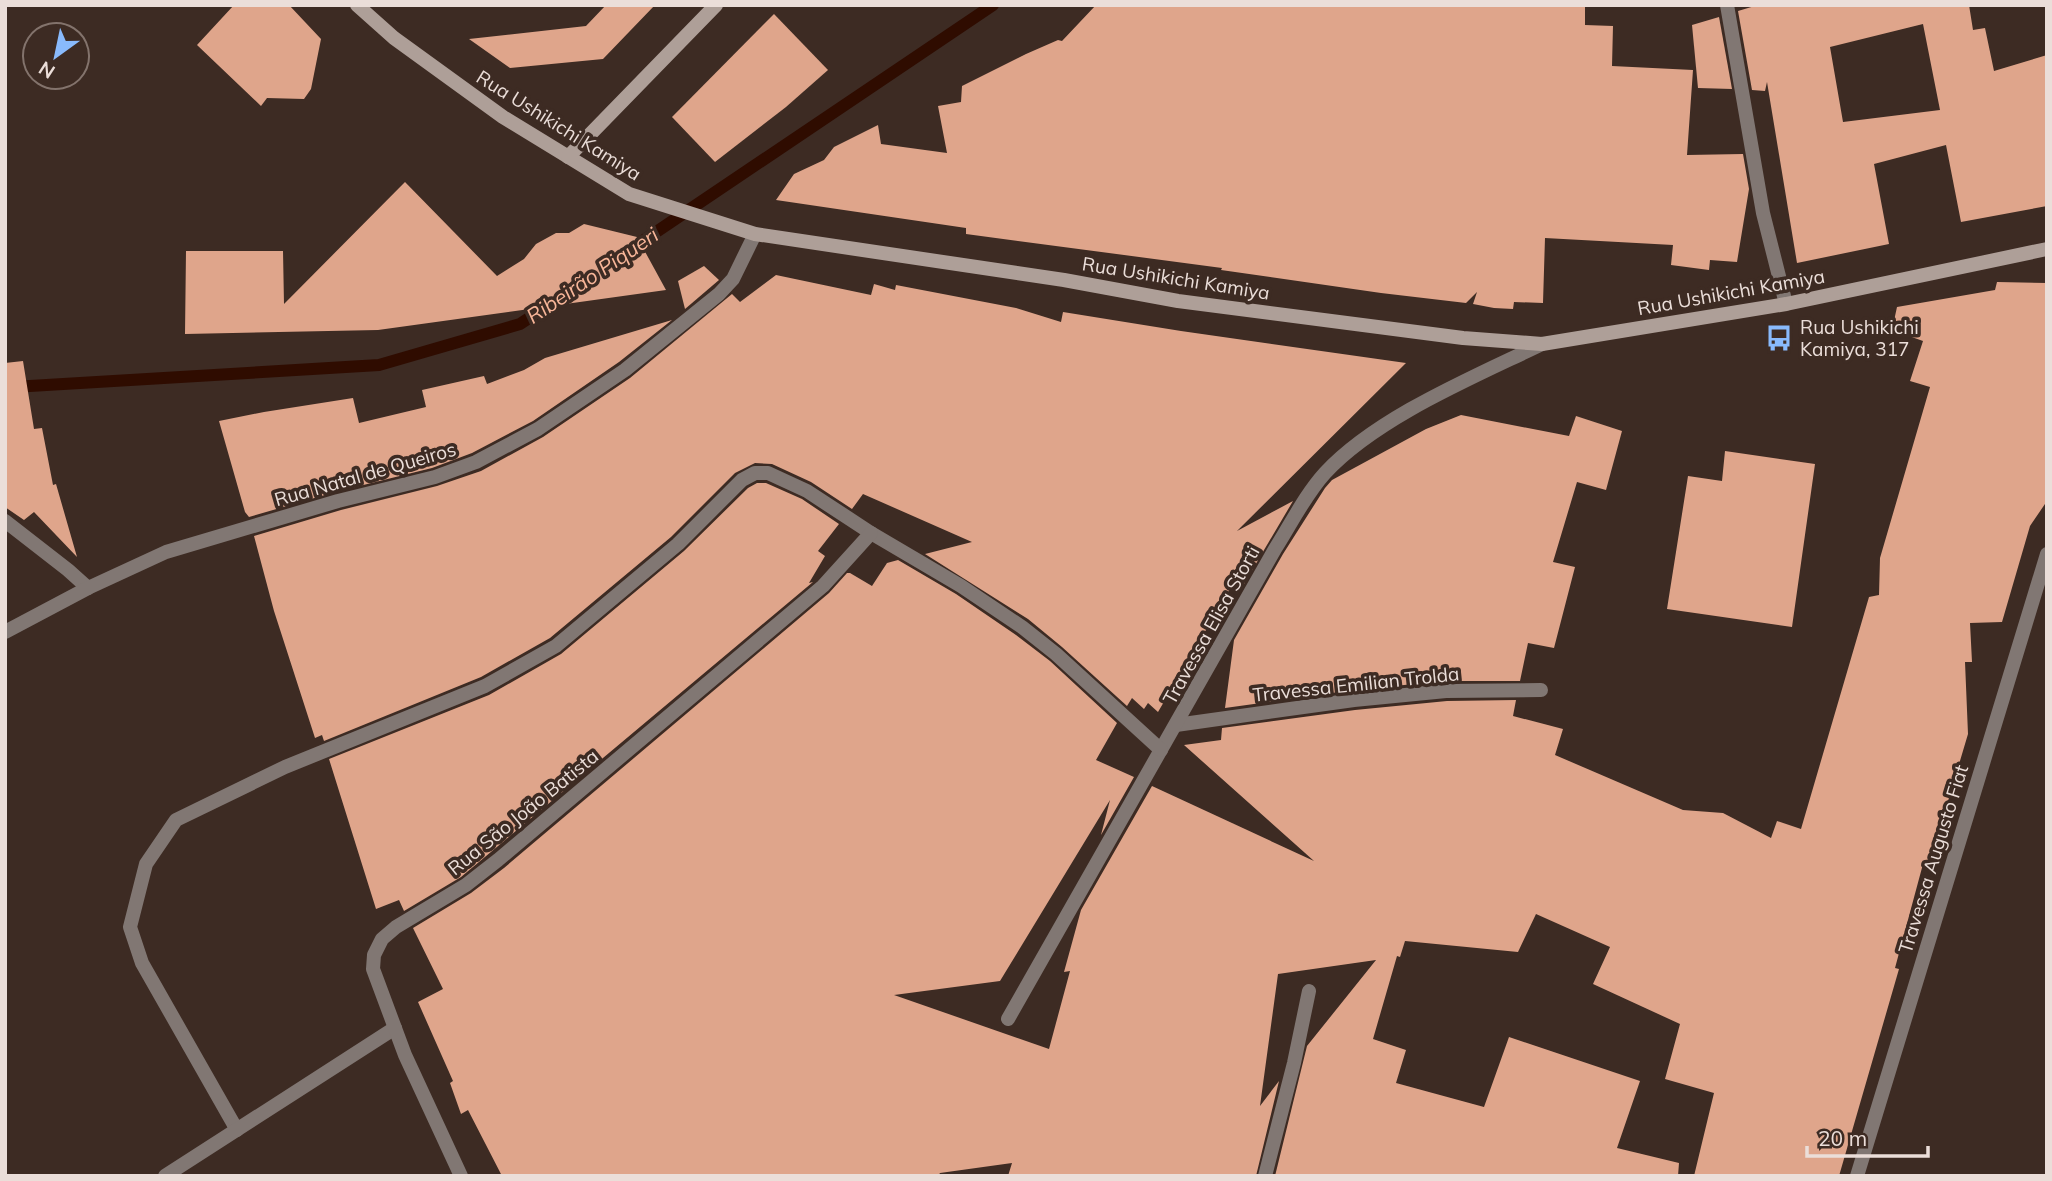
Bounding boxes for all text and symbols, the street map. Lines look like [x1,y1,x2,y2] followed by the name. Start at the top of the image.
[21,21,91,91] north arrow
[34,56,59,84] text: N
[472,65,646,185] street label: Rua Ushikichi Kamiya
[521,221,664,329] water label: Ribeirão Piqueri
[1080,251,1272,305] street label: Rua Ushikichi Kamiya
[1636,264,1826,320] street label: Rua Ushikichi Kamiya
[1800,315,1919,361] place label: Rua Ushikichi Kamiya, 317
[1764,323,1794,353] bus stop icon: Rua Ushikichi Kamiya, 317
[271,437,459,511] street label: Rua Natal de Queiros
[1158,542,1264,708] street label: Travessa Elisa Storti
[1252,661,1460,707] street label: Travessa Emilian Trolda
[443,744,603,880] street label: Rua São João Batista
[1893,761,1973,956] street label: Travessa Augusto Fiat
[1807,1114,1928,1158] scale bar
[1818,1125,1867,1151] text: 20 m

